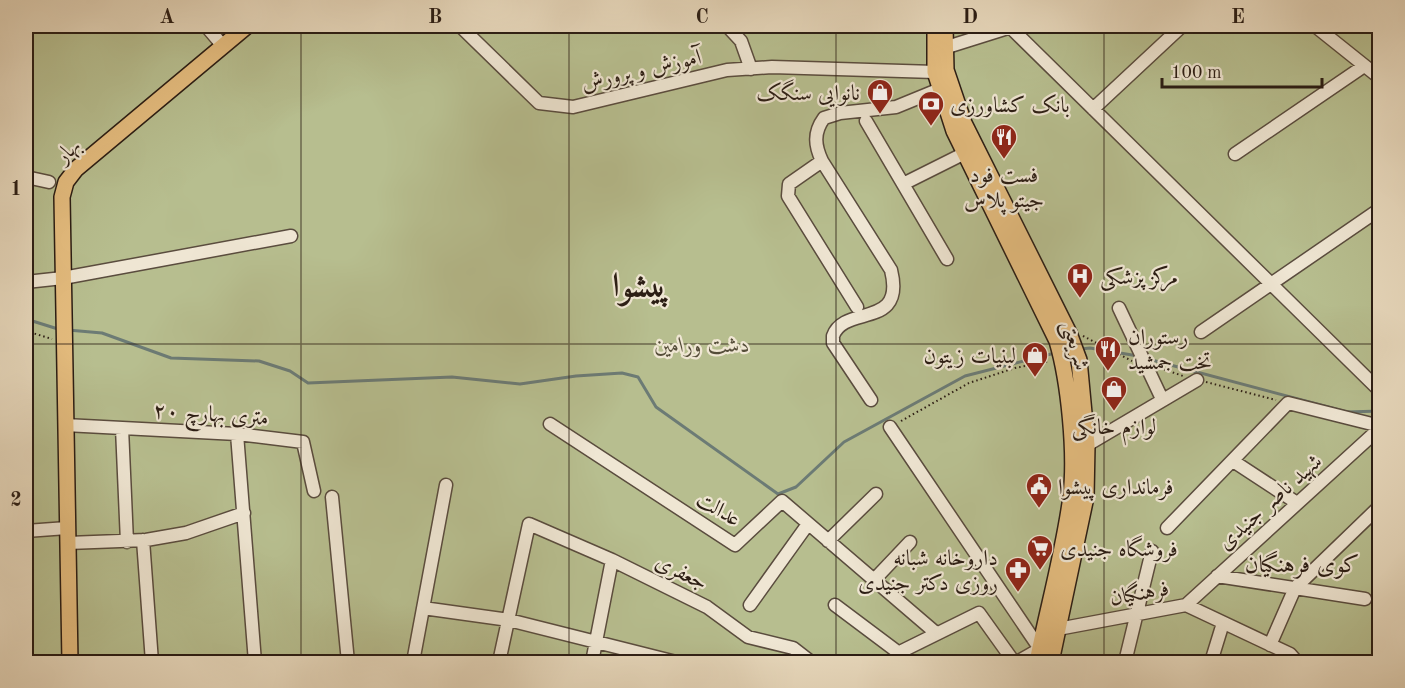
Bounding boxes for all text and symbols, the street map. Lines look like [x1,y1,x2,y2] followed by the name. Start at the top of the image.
[159,8,175,28] text: A
[428,8,442,28] text: B
[695,8,709,28] text: C
[962,8,978,28] text: D
[1231,8,1245,28] text: E
[578,42,706,97] street label: آموزش و پرورش
[1162,51,1322,89] scale bar
[1171,64,1222,82] text: 100 m
[865,77,895,115] shop icon: نانوایی سنگک
[756,79,860,108] place label: نانوایی سنگک
[916,89,946,127] bank icon: بانک کشاورزی
[950,94,1070,118] place label: بانک کشاورزی
[989,122,1019,160] restaurant icon: فست فود جیتو پلاس
[50,135,87,171] street label: بهار
[964,165,1044,216] place label: فست فود جیتو پلاس
[10,180,22,200] text: 1
[1065,261,1095,299] hospital icon: مرکز پزشکی
[1100,265,1178,292] place label: مرکز پزشکی
[612,270,670,308] district label: پیشوا
[1055,318,1093,374] street label: شریعتی
[1128,327,1212,374] place label: رستوران تخت جمشید
[1093,334,1123,372] restaurant icon: رستوران تخت جمشید
[654,335,750,358] park label: دشت ورامین
[1020,340,1050,378] shop icon: لبنیات زیتون
[924,346,1016,369] place label: لبنیات زیتون
[1099,374,1129,412] shop icon: لوازم خانگی
[152,400,269,437] street label: ۲۰ متری بهارچ
[1072,413,1156,446] place label: لوازم خانگی
[1214,450,1328,556] street label: شهيد ناصر جنیدی
[1024,471,1054,509] public building icon: فرمانداری پیشوا
[1058,477,1174,501] place label: فرمانداری پیشوا
[692,488,744,531] street label: عدالت
[10,491,22,511] text: 2
[1025,533,1055,571] supermarket icon: فروشگاه جنیدی
[1060,535,1178,563] place label: فروشگاه جنیدی
[858,548,998,596] place label: داروخانه شبانه روزی دکتر جنیدی
[1245,550,1359,579] district label: کوی فرهنگیان
[651,551,711,597] street label: جعفری
[1003,555,1033,593] pharmacy icon: داروخانه شبانه روزی دکتر جنیدی
[1107,575,1171,612] street label: فرهنگیان

